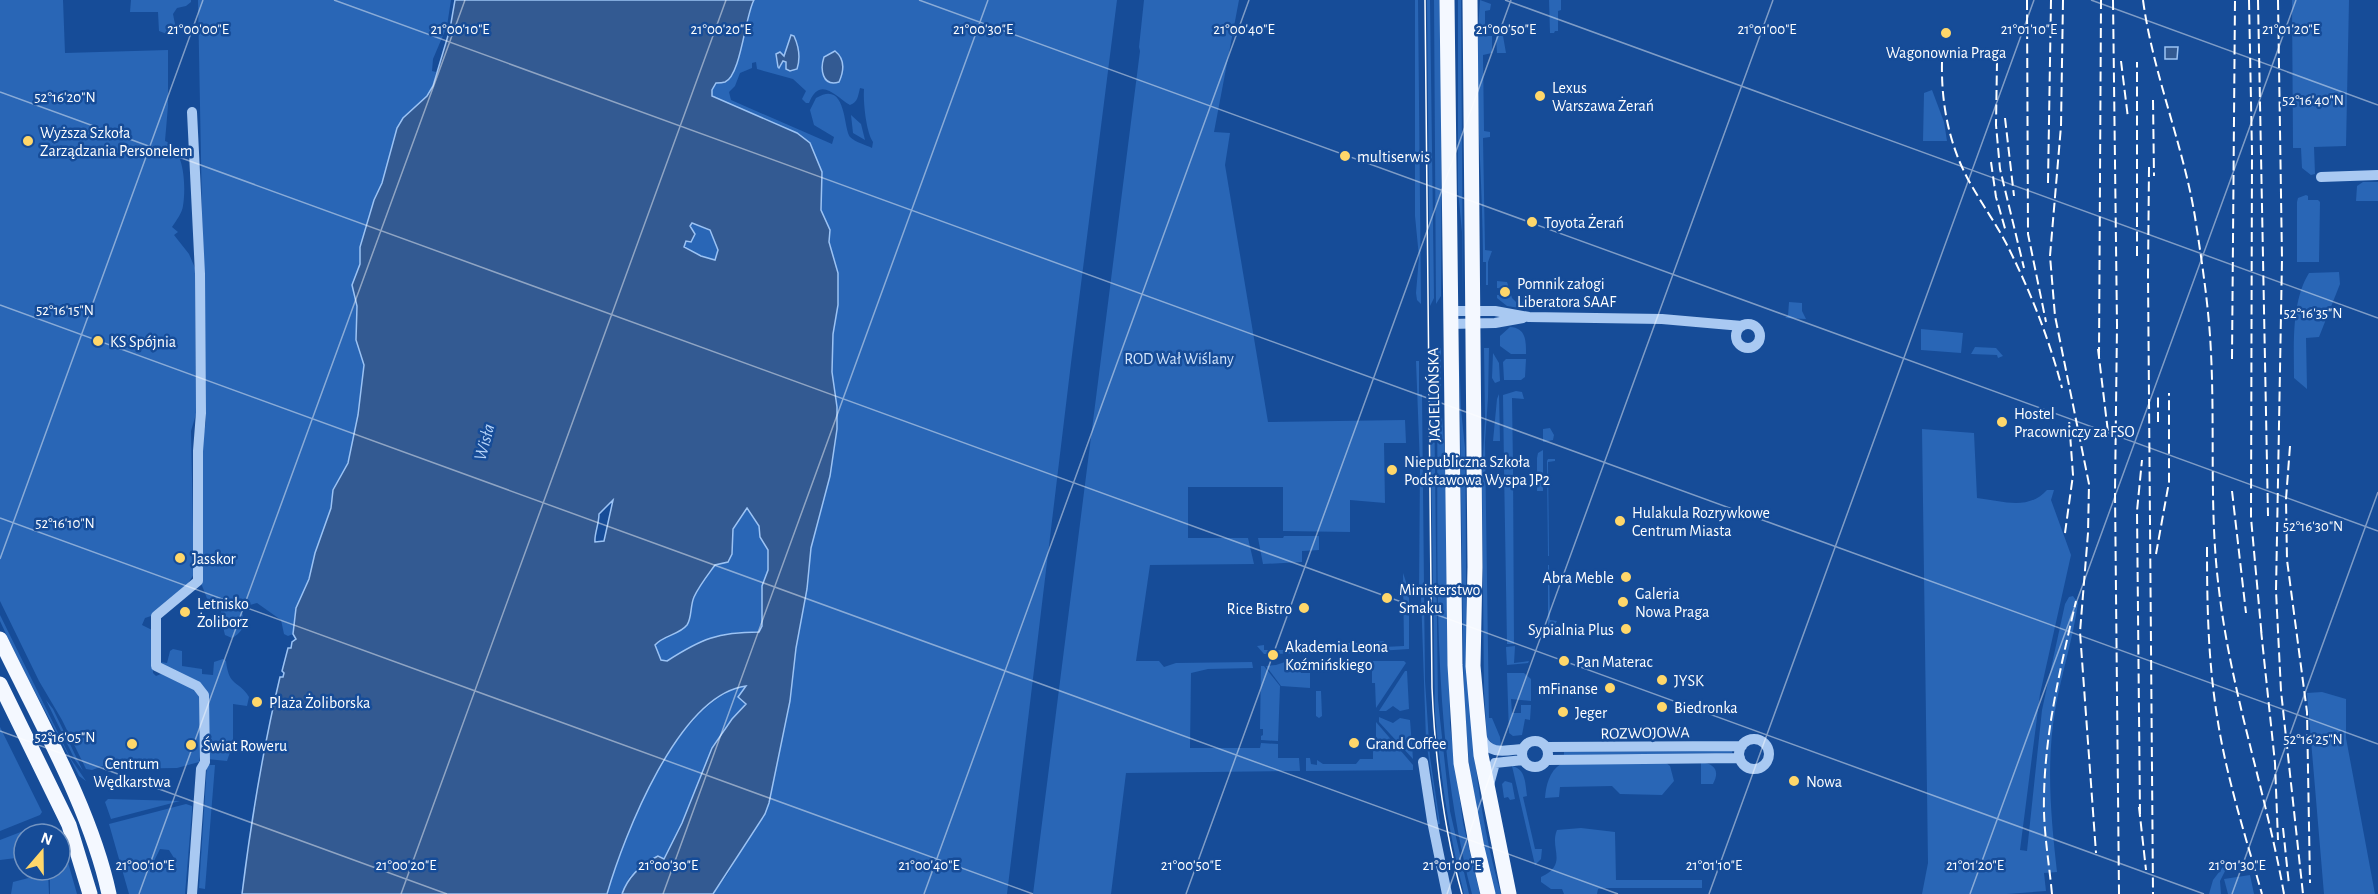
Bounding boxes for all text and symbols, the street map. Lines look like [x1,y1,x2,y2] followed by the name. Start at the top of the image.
[167,22,229,37] text: 21°00'00"E
[430,22,490,37] text: 21°00'10"E
[691,22,751,37] text: 21°00'20"E
[953,22,1013,37] text: 21°00'30"E
[1213,22,1275,37] text: 21°00'40"E
[1476,22,1536,37] text: 21°00'50"E
[1737,22,1797,37] text: 21°01'00"E
[2001,22,2057,37] text: 21°01'10"E
[2262,22,2320,37] text: 21°01'20"E
[1939,26,1953,40] marker: Wagonownia Praga
[1886,45,2006,61] place label: Wagonownia Praga
[1552,80,1654,114] place label: Lexus Warszawa Żerań
[1533,89,1547,103] marker: Lexus Warszawa Żerań
[34,90,96,105] text: 52°16'20"N
[2282,93,2344,108] text: 52°16'40"N
[40,125,193,159] place label: Wyższa Szkoła Zarządzania Personelem
[21,134,35,148] marker: Wyższa Szkoła Zarządzania Personelem
[1338,149,1352,163] marker: multiserwis
[1357,149,1430,165] place label: multiserwis
[1544,213,1624,232] place label: Toyota Żerań
[1525,215,1539,229] marker: Toyota Żerań
[1517,276,1617,310] place label: Pomnik załogi Liberatora SAAF
[1498,285,1512,299] marker: Pomnik załogi Liberatora SAAF
[36,303,94,318] text: 52°16'15"N
[2283,306,2343,321] text: 52°16'35"N
[91,334,105,348] marker: KS Spójnia
[110,334,176,351] place label: KS Spójnia
[1423,347,1443,443] street label: JAGIELLOŃSKA
[1124,351,1234,368] park label: ROD Wał Wiślany
[2014,406,2135,441] place label: Hostel Pracowniczy za FSO
[1995,415,2009,429] marker: Hostel Pracowniczy za FSO
[471,422,498,463] water label: Wisła
[1404,454,1550,489] place label: Niepubliczna Szkoła Podstawowa Wyspa JP2
[1385,463,1399,477] marker: Niepubliczna Szkoła Podstawowa Wyspa JP2
[1632,505,1770,539] place label: Hulakula Rozrywkowe Centrum Miasta
[1613,514,1627,528] marker: Hulakula Rozrywkowe Centrum Miasta
[35,516,95,531] text: 52°16'10"N
[2283,519,2343,534] text: 52°16'30"N
[173,551,187,565] marker: Jasskor
[192,551,237,567] place label: Jasskor
[1542,570,1614,586] place label: Abra Meble
[1619,570,1633,584] marker: Abra Meble
[1399,582,1481,616] place label: Ministerstwo Smaku
[1635,586,1709,620] place label: Galeria Nowa Praga
[1380,591,1394,605] marker: Ministerstwo Smaku
[1616,595,1630,609] marker: Galeria Nowa Praga
[197,596,249,630] place label: Letnisko Żoliborz
[1227,601,1292,617] place label: Rice Bistro
[1297,601,1311,615] marker: Rice Bistro
[178,605,192,619] marker: Letnisko Żoliborz
[1528,622,1614,639] place label: Sypialnia Plus
[1619,622,1633,636] marker: Sypialnia Plus
[1285,639,1388,673] place label: Akademia Leona Koźmińskiego
[1266,648,1280,662] marker: Akademia Leona Koźmińskiego
[1557,654,1571,668] marker: Pan Materac
[1576,654,1653,670] place label: Pan Materac
[1655,673,1669,687] marker: JYSK
[1674,673,1704,689] place label: JYSK
[1538,681,1598,697] place label: mFinanse
[1603,681,1617,695] marker: mFinanse
[269,693,370,711] place label: Plaża Żoliborska
[250,695,264,709] marker: Plaża Żoliborska
[1655,700,1669,714] marker: Biedronka
[1674,700,1738,716] place label: Biedronka
[1556,705,1570,719] marker: Jeger
[1575,705,1608,721] place label: Jeger
[1600,724,1690,742] street label: ROZWOJOWA
[35,730,95,745] text: 52°16'05"N
[2283,732,2343,747] text: 52°16'25"N
[203,735,287,754] place label: Świat Roweru
[1347,736,1361,750] marker: Grand Coffee
[1366,736,1446,752] place label: Grand Coffee
[125,737,139,751] marker: Centrum Wędkarstwa
[184,738,198,752] marker: Świat Roweru
[93,756,171,790] place label: Centrum Wędkarstwa
[1787,774,1801,788] marker: Nowa
[1806,774,1842,790] place label: Nowa
[12,822,72,882] north arrow
[39,829,55,848] text: N
[115,858,175,873] text: 21°00'10"E
[376,858,436,873] text: 21°00'20"E
[638,858,698,873] text: 21°00'30"E
[898,858,960,873] text: 21°00'40"E
[1161,858,1221,873] text: 21°00'50"E
[1422,858,1482,873] text: 21°01'00"E
[1686,858,1742,873] text: 21°01'10"E
[1946,858,2004,873] text: 21°01'20"E
[2208,858,2266,873] text: 21°01'30"E

